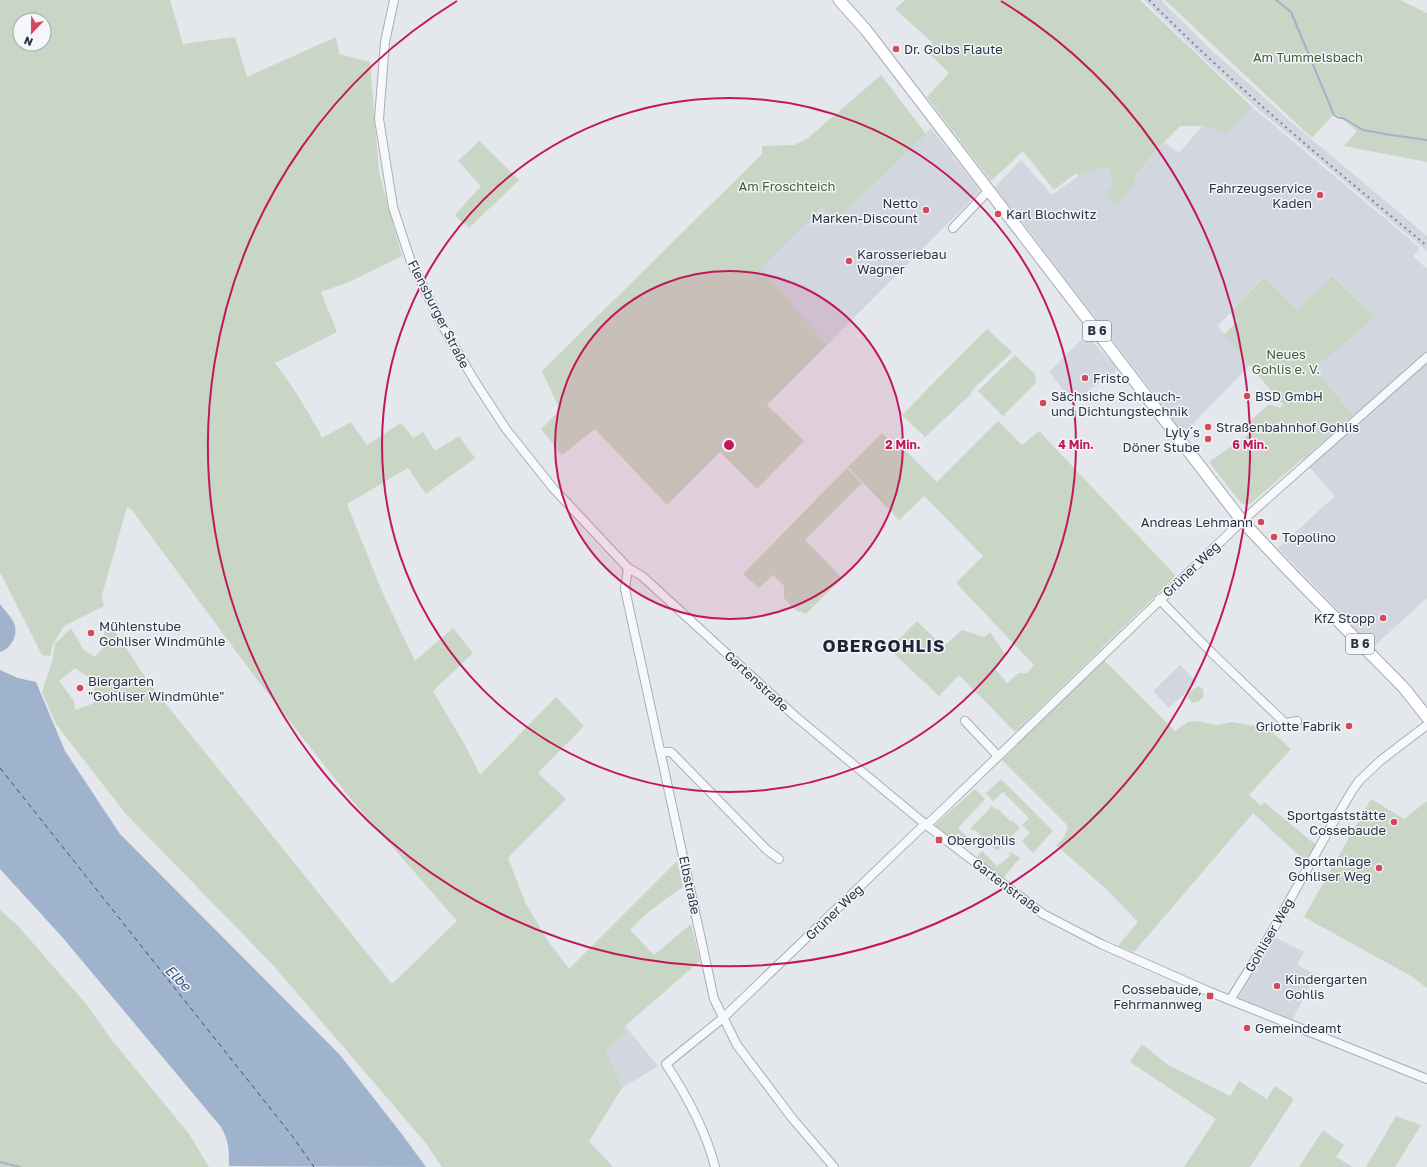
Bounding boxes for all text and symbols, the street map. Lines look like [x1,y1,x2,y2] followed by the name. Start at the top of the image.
[12,12,52,52] north arrow
[22,34,34,49] text: N
[904,41,1003,57] place label: Dr. Golbs Flaute
[891,44,901,54] marker: Dr. Golbs Flaute
[1253,49,1363,65] park label: Am Tummelsbach
[738,178,836,194] park label: Am Froschteich
[1209,180,1312,211] place label: Fahrzeugservice Kaden
[1315,190,1325,200] marker: Fahrzeugservice Kaden
[812,195,918,226] place label: Netto Marken-Discount
[921,205,931,215] marker: Netto Marken-Discount
[1006,206,1097,222] place label: Karl Blochwitz
[993,209,1003,219] marker: Karl Blochwitz
[857,246,947,277] place label: Karosseriebau Wagner
[844,256,854,266] marker: Karosseriebau Wagner
[405,257,473,371] street label: Flensburger Straße
[1083,321,1111,341] road number: B 6
[1252,346,1320,377] park label: Neues Gohlis e. V.
[1093,370,1129,386] place label: Fristo
[1080,373,1090,383] marker: Fristo
[1051,388,1189,419] place label: Sächsiche Schlauch- und Dichtungstechnik
[1255,388,1323,404] place label: BSD GmbH
[1242,391,1252,401] marker: BSD GmbH
[1038,398,1048,408] marker: Sächsiche Schlauch- und Dichtungstechnik
[1216,419,1359,435] place label: Straßenbahnhof Gohlis
[1203,422,1213,432] marker: Straßenbahnhof Gohlis
[1123,424,1200,455] place label: Lyly´s Döner Stube
[1203,434,1213,444] marker: Lyly´s Döner Stube
[885,437,921,452] text: 2 Min.
[1058,437,1094,452] text: 4 Min.
[1232,437,1268,452] text: 6 Min.
[722,438,736,452] centre of rings
[1141,514,1253,530] place label: Andreas Lehmann
[1256,517,1266,527] marker: Andreas Lehmann
[1282,529,1336,545] place label: Topolino
[1269,532,1279,542] marker: Topolino
[1159,538,1223,600] street label: Grüner Weg
[1314,610,1375,626] place label: KfZ Stopp
[1378,613,1388,623] marker: KfZ Stopp
[99,618,225,649] place label: Mühlenstube Gohliser Windmühle
[86,628,96,638] marker: Mühlenstube Gohliser Windmühle
[1346,634,1374,654] road number: B 6
[823,635,945,656] district label: OBERGOHLIS
[722,647,792,715] street label: Gartenstraße
[88,673,224,704] place label: Biergarten "Gohliser Windmühle"
[75,683,85,693] marker: Biergarten "Gohliser Windmühle"
[1256,718,1342,734] place label: Griotte Fabrik
[1344,721,1354,731] marker: Griotte Fabrik
[1287,807,1386,838] place label: Sportgaststätte Cossebaude
[1389,817,1399,827] marker: Sportgaststätte Cossebaude
[947,832,1016,848] place label: Obergohlis
[934,835,944,845] marker: Obergohlis
[1288,853,1371,884] place label: Sportanlage Gohliser Weg
[676,854,704,916] street label: Elbstraße
[969,855,1045,917] street label: Gartenstraße
[1374,863,1384,873] marker: Sportanlage Gohliser Weg
[802,881,866,943] street label: Grüner Weg
[1241,895,1297,975] street label: Gohliser Weg
[162,961,196,995] water label: Elbe
[1285,971,1367,1002] place label: Kindergarten Gohlis
[1113,981,1202,1012] place label: Cossebaude, Fehrmannweg
[1272,981,1282,991] marker: Kindergarten Gohlis
[1205,991,1215,1001] marker: Cossebaude, Fehrmannweg
[1255,1020,1342,1036] place label: Gemeindeamt
[1242,1023,1252,1033] marker: Gemeindeamt

